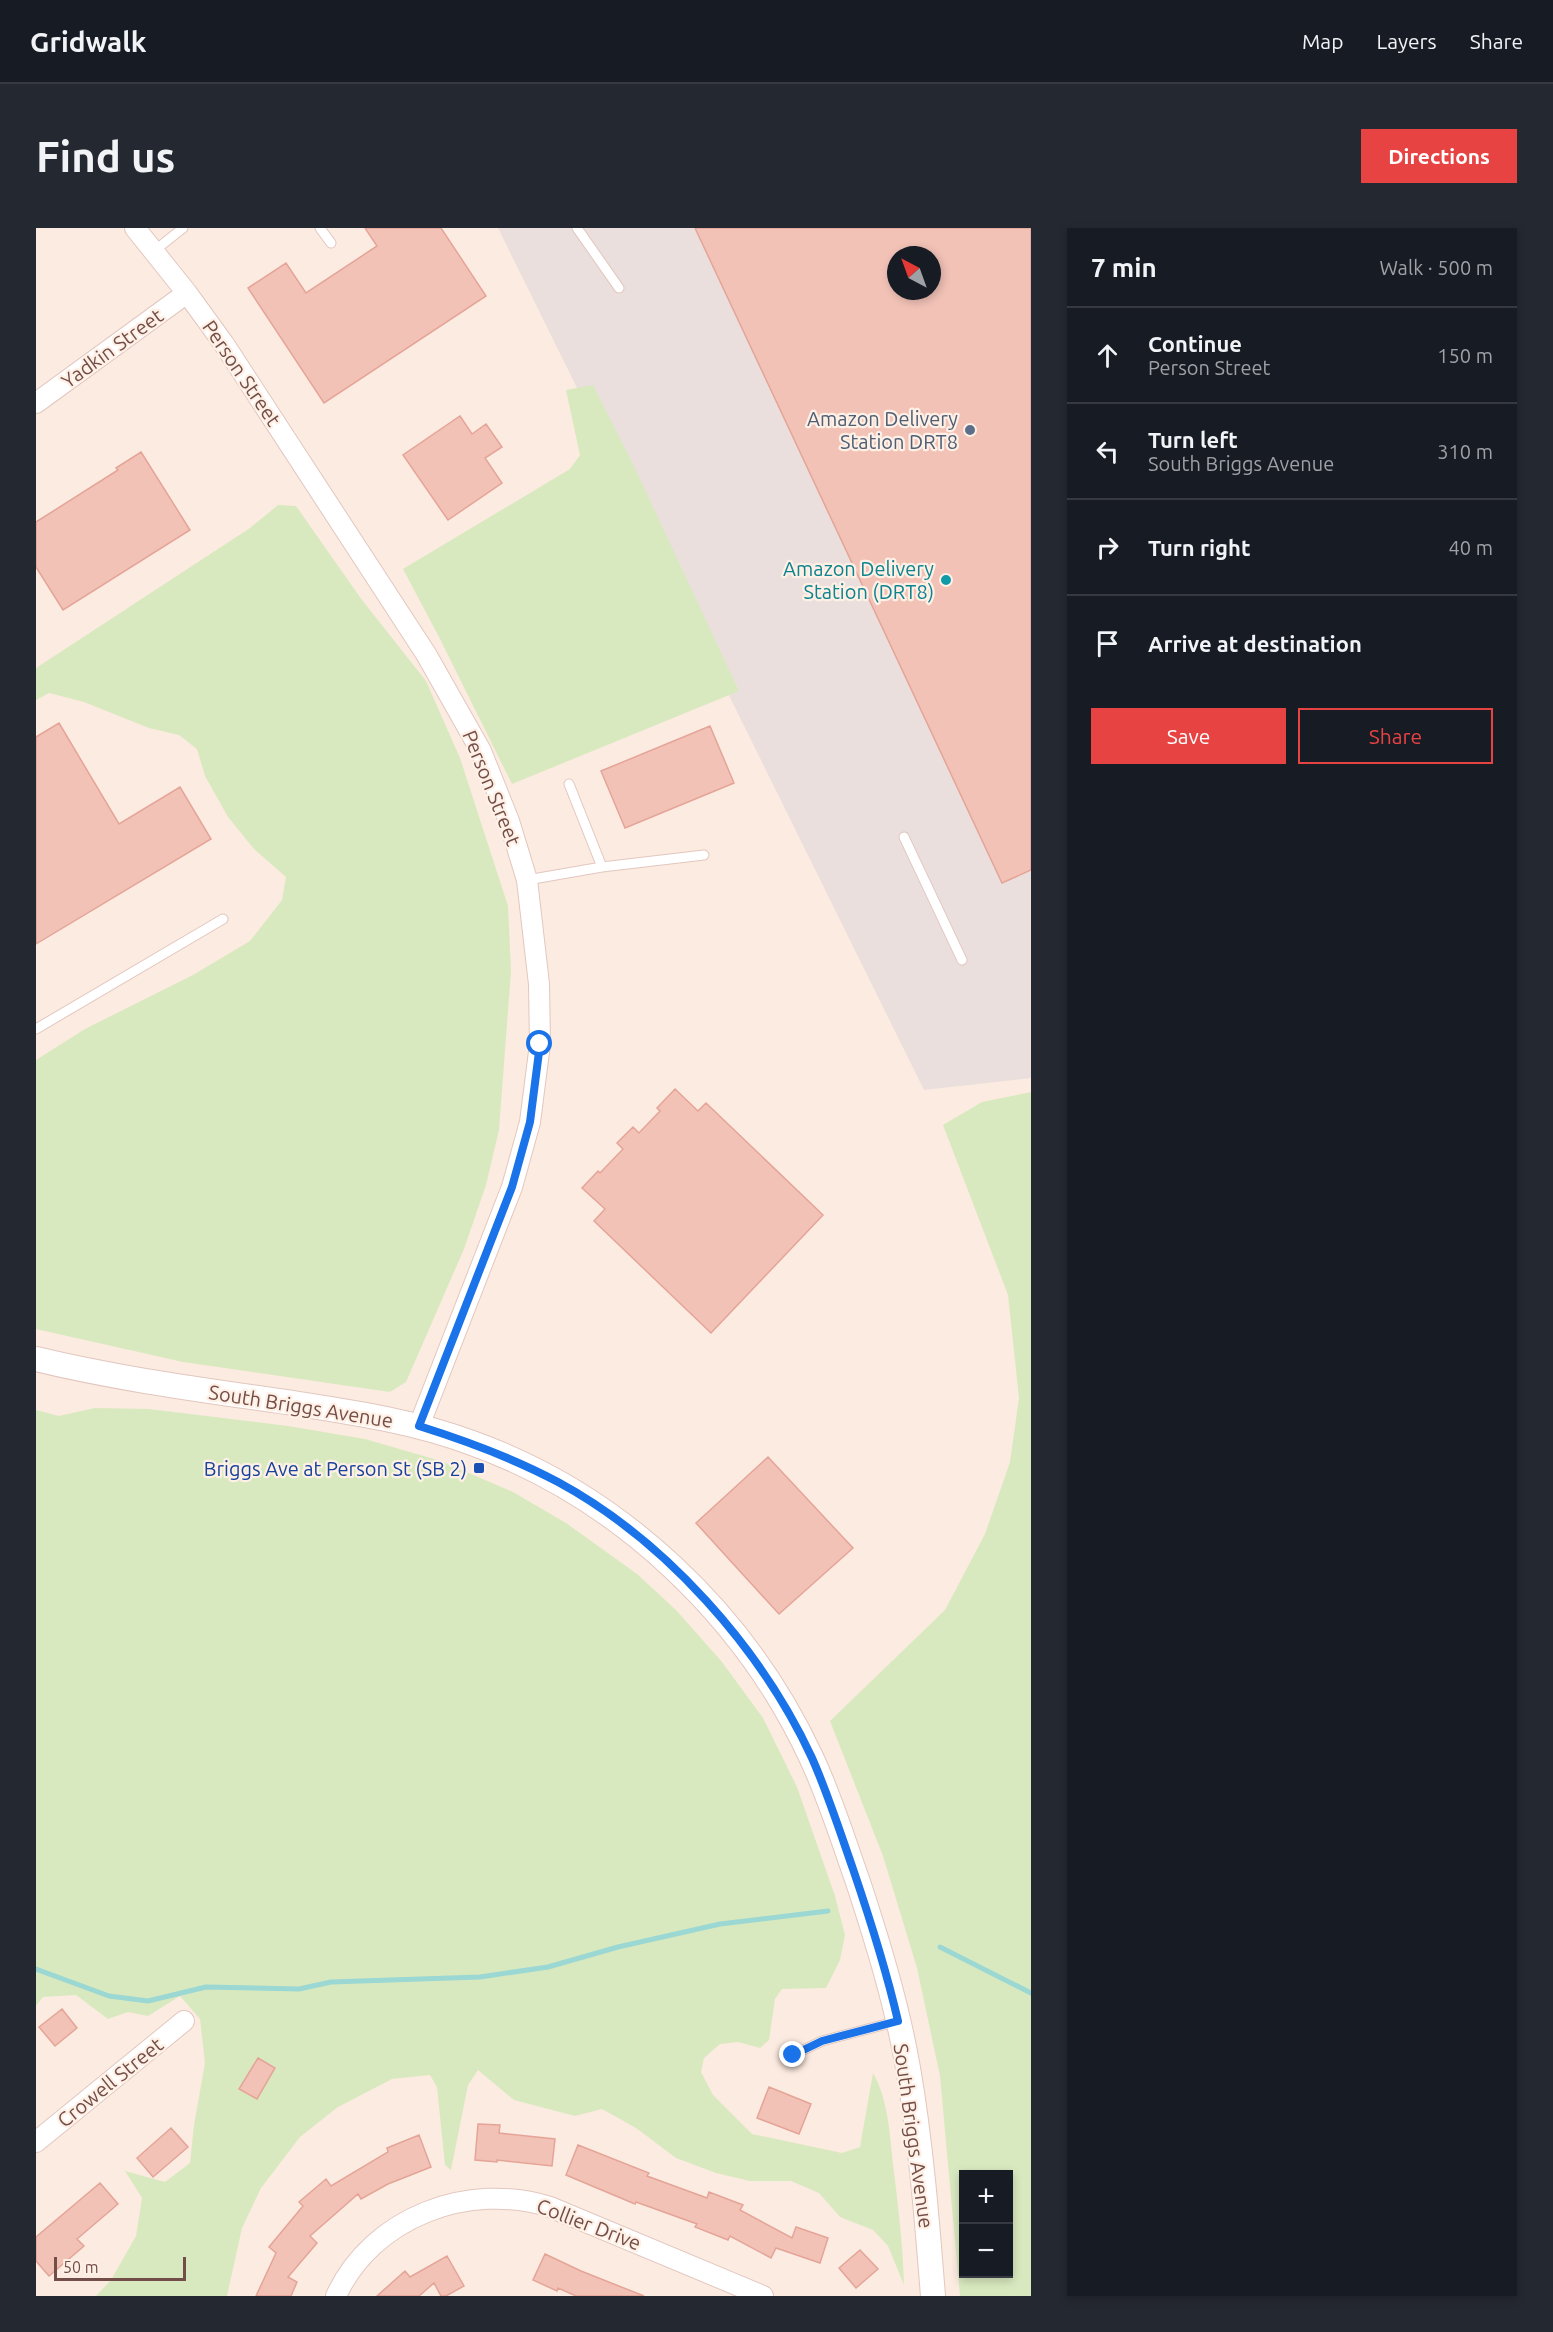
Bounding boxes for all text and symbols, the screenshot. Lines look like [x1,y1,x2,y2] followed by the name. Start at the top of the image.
[30,26,147,57] text: Gridwalk
[1302,29,1343,53] text: Map
[1376,29,1437,53] text: Layers
[1470,29,1523,53] text: Share
[1361,129,1517,183] button: Directions
[36,133,175,180] text: Find us
[887,246,941,300] north arrow
[1091,253,1157,282] text: 7 min
[1380,256,1493,279] text: Walk · 500 m
[57,303,167,392] street label: Yadkin Street
[198,316,286,430] street label: Person Street
[1148,331,1242,356] text: Continue
[1091,339,1124,372] icon: ahead
[1437,344,1493,367] text: 150 m
[1148,356,1270,379] text: Person Street
[807,407,958,453] place label: Amazon Delivery Station DRT8
[963,423,977,437] marker: Amazon Delivery Station DRT8
[1148,427,1238,452] text: Turn left
[1091,435,1124,468] icon: left
[1437,440,1493,463] text: 310 m
[1148,452,1334,475] text: South Briggs Avenue
[1091,531,1124,564] icon: right
[1148,535,1250,560] text: Turn right
[1449,536,1493,559] text: 40 m
[783,557,934,603] place label: Amazon Delivery Station (DRT8)
[939,573,953,587] marker: Amazon Delivery Station (DRT8)
[1091,627,1124,660] icon: arrive
[1148,631,1362,656] text: Arrive at destination
[1091,708,1286,764] button: Save
[1298,708,1493,764] button: Share
[458,727,526,849] street label: Person Street
[526,1030,552,1056] route start
[207,1380,395,1432] street label: South Briggs Avenue
[204,1457,467,1480] place label: Briggs Ave at Person St (SB 2)
[472,1461,486,1475] marker: Briggs Ave at Person St (SB 2)
[53,2032,167,2132] street label: Crowell Street
[779,2041,805,2067] route end
[890,2042,938,2230] street label: South Briggs Avenue
[959,2170,1013,2278] map controls
[959,2170,1013,2224] button: +
[534,2194,644,2254] street label: Collier Drive
[959,2224,1013,2278] button: −
[54,2254,186,2282] scale bar
[63,2258,99,2276] text: 50 m

